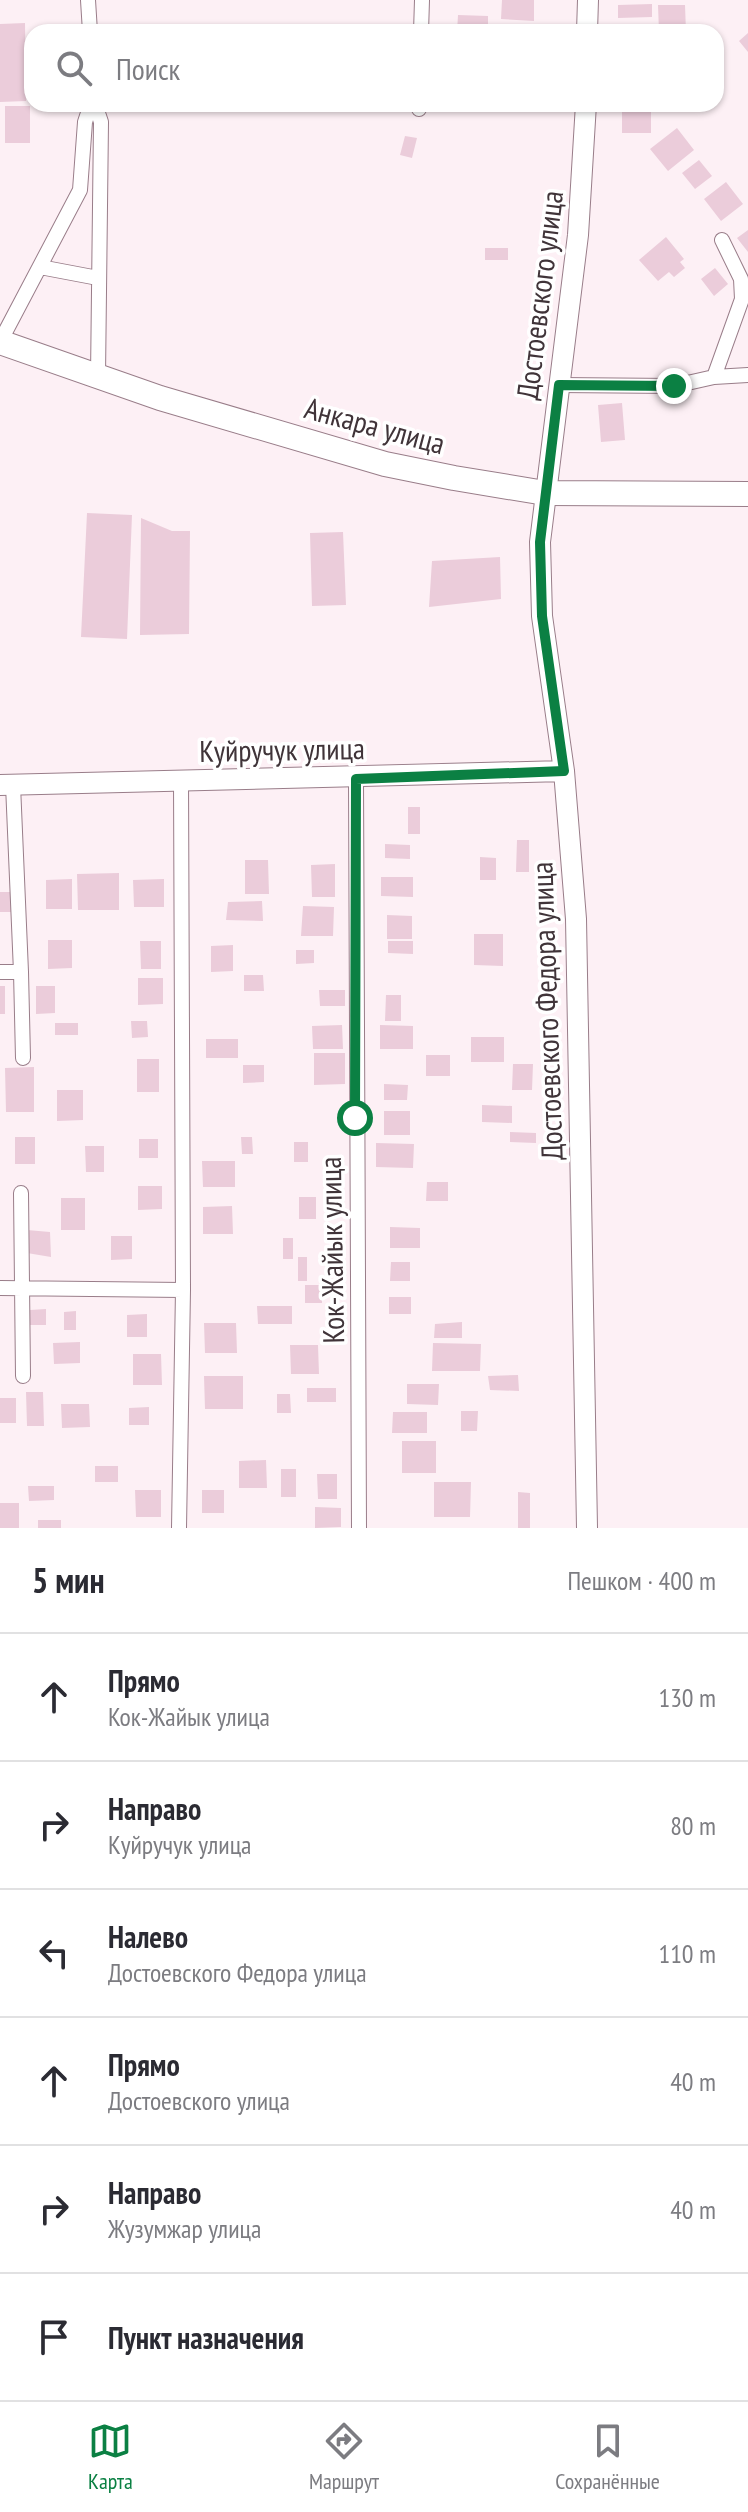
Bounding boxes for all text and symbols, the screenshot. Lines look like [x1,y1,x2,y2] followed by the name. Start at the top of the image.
[24,24,724,112] search box
[52,46,96,90] icon: search
[116,49,180,88] text: Поиск
[507,188,571,402] street label: Достоевского улица
[656,368,692,404] route end
[301,388,449,462] street label: Анкара улица
[199,728,365,770] street label: Куйручук улица
[521,861,571,1161] street label: Достоевского Федора улица
[337,1100,373,1136] route start
[310,1156,352,1344] street label: Кок-Жайык улица
[32,1558,105,1602] text: 5 мин
[567,1564,716,1597] text: Пешком · 400 m
[108,1661,180,1700] text: Прямо
[32,1675,76,1719] icon: ahead
[658,1681,716,1714] text: 130 m
[108,1700,270,1733] text: Кок-Жайык улица
[108,1789,201,1828] text: Направо
[32,1803,76,1847] icon: right
[670,1809,716,1842] text: 80 m
[108,1828,252,1861] text: Куйручук улица
[108,1917,188,1956] text: Налево
[32,1931,76,1975] icon: left
[658,1937,716,1970] text: 110 m
[108,1956,367,1989] text: Достоевского Федора улица
[108,2045,180,2084] text: Прямо
[32,2059,76,2103] icon: ahead
[670,2065,716,2098] text: 40 m
[108,2084,290,2117] text: Достоевского улица
[108,2173,201,2212] text: Направо
[32,2187,76,2231] icon: right
[670,2193,716,2226] text: 40 m
[108,2212,261,2245] text: Жузумжар улица
[32,2315,76,2359] icon: arrive
[108,2318,304,2357] text: Пункт назначения
[88,2419,133,2495] tab: Карта
[309,2419,379,2495] tab: Маршрут
[555,2419,660,2495] tab: Сохранённые

